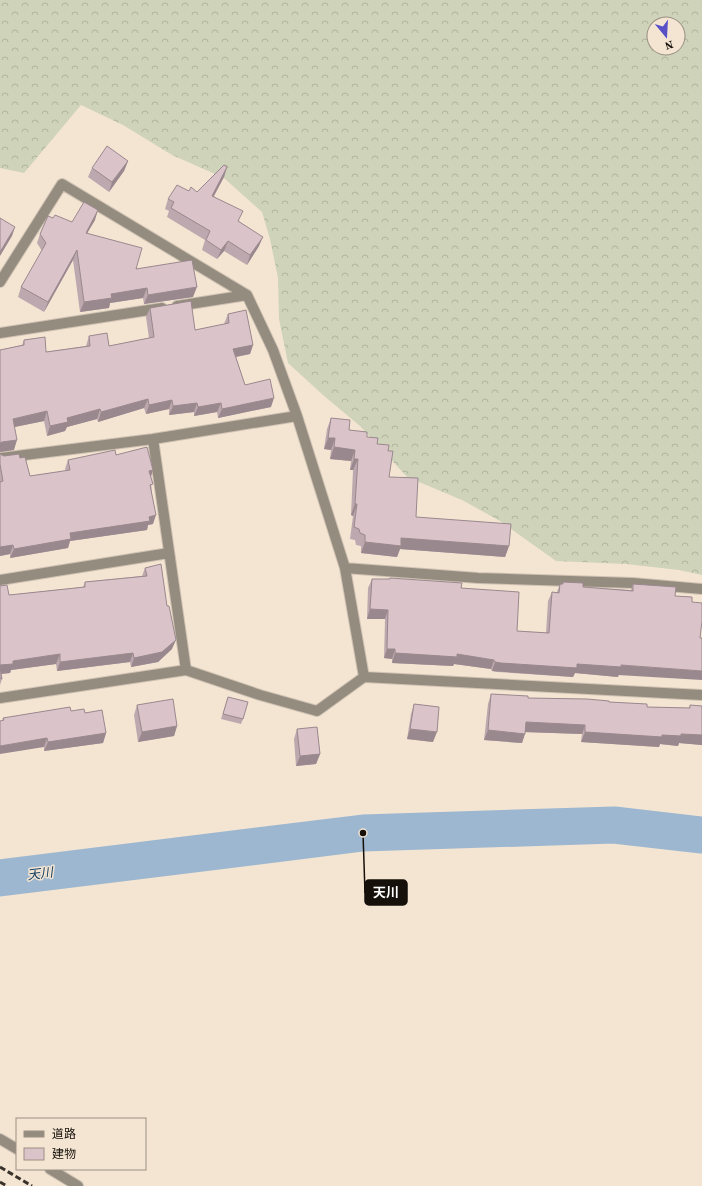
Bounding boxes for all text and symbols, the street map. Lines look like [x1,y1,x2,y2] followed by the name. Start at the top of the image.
[646,16,686,56] north arrow
[663,37,675,53] text: N
[26,863,56,884] water label: 天川
[365,880,407,905] callout: 天川
[373,884,399,901] text: 天川
[16,1118,146,1170] legend
[52,1126,76,1142] text: 道路
[52,1146,76,1162] text: 建物

